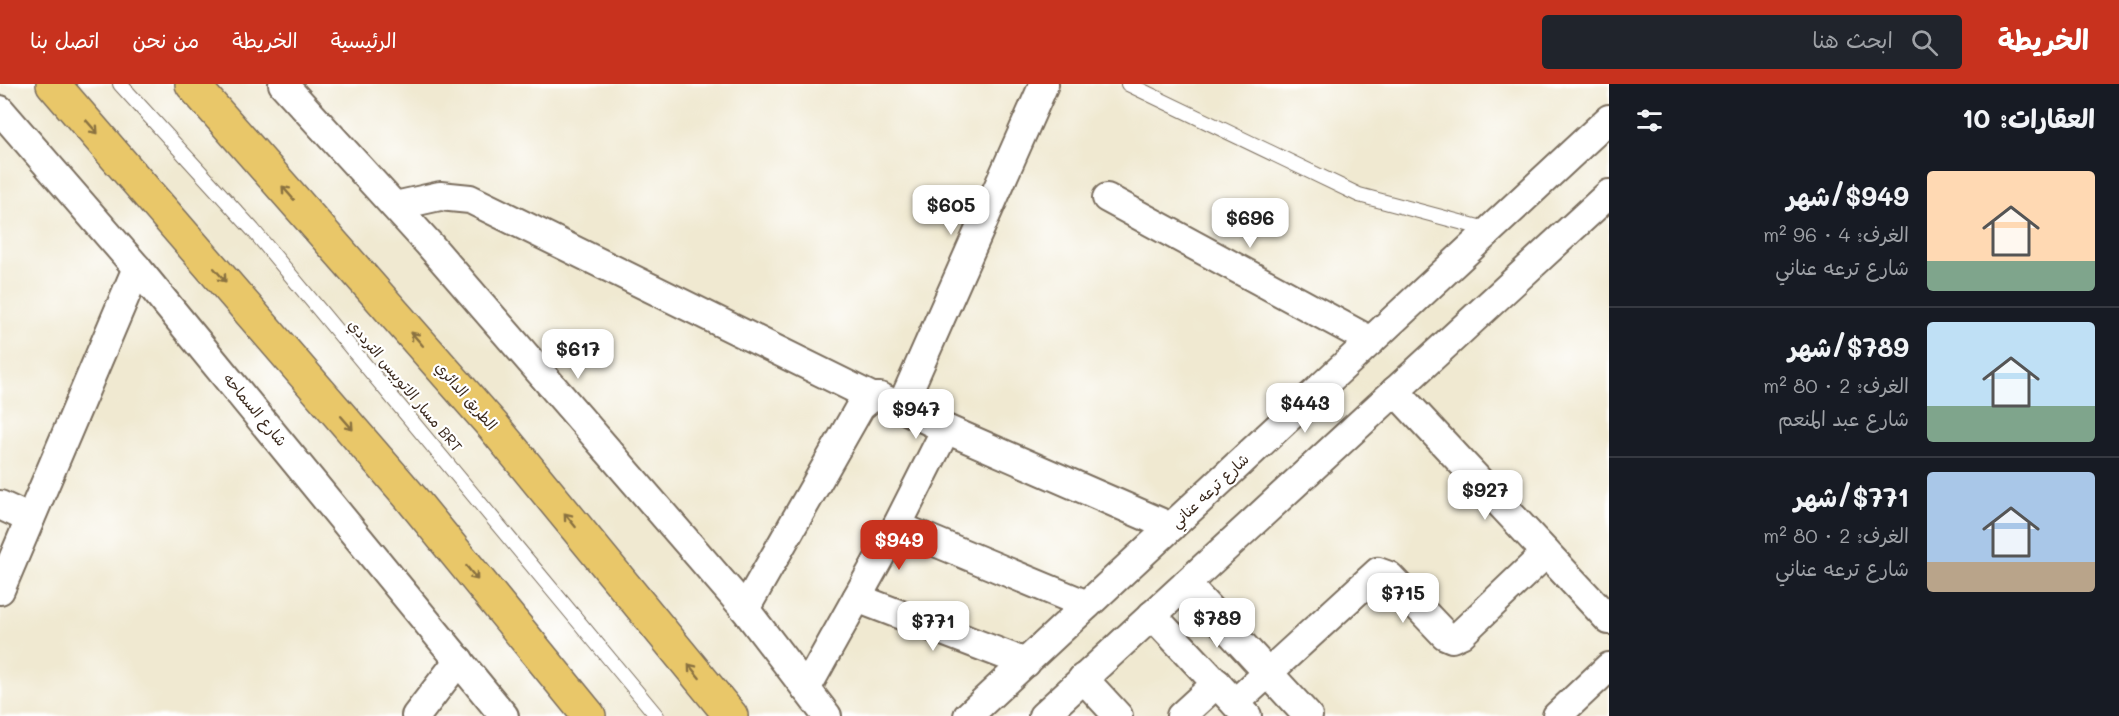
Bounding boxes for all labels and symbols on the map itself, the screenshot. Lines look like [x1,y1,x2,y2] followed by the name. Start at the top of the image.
[85,119,99,135] one-way arrow
[915,185,987,236] pin: $605
[281,186,295,201] one-way arrow
[1214,198,1286,249] pin: $696
[213,267,226,283] one-way arrow
[343,315,467,457] street label: مسار الاتوبيس الترددي BRT
[542,329,614,380] pin: $617
[410,332,424,347] one-way arrow
[430,357,502,435] street label: الطريق الدائري
[219,369,292,451] street label: شارع السماحه
[1269,383,1341,434] pin: $443
[880,389,952,440] pin: $947
[340,415,353,431] one-way arrow
[1166,449,1256,535] street label: شارع ترعه عناني
[1449,470,1521,521] pin: $927
[563,513,577,528] one-way arrow
[863,520,935,571] pin: $949
[465,565,479,580] one-way arrow
[1367,573,1439,624] pin: $715
[1181,598,1253,649] pin: $789
[897,601,969,652] pin: $771
[687,663,700,679] one-way arrow

